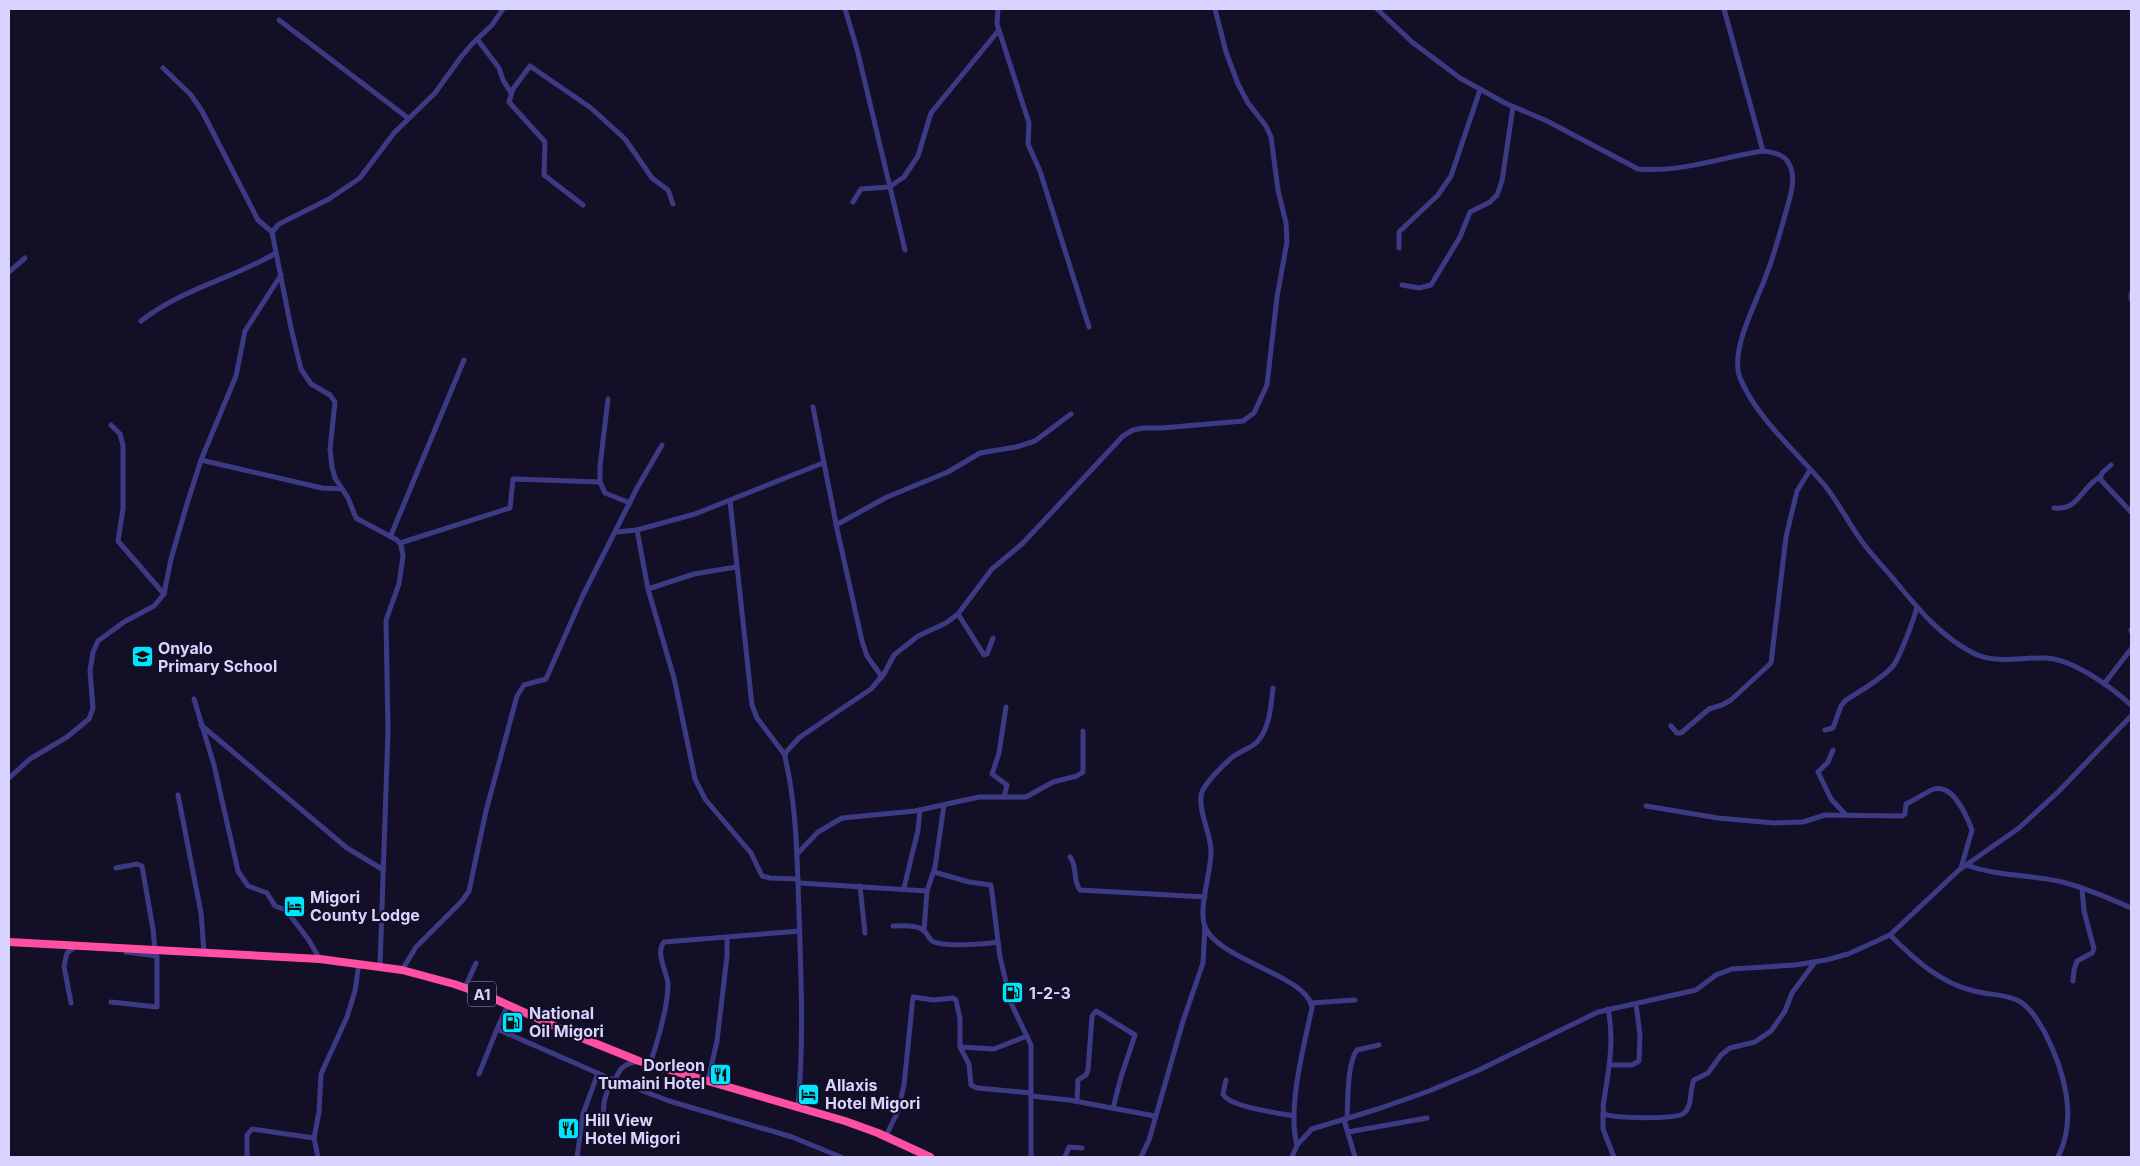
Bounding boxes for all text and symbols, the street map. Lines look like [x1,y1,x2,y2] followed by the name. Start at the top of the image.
[158,638,277,676] place label: Onyalo Primary School
[130,645,154,669] school or university icon: Onyalo Primary School
[310,887,420,925] place label: Migori County Lodge
[282,894,306,918] hotel icon: Migori County Lodge
[1001,981,1025,1005] fuel station icon: 1-2-3
[468,982,496,1006] road number: A1
[1029,983,1071,1003] place label: 1-2-3
[529,1003,604,1041] place label: National Oil Migori
[501,1010,525,1034] fuel station icon: National Oil Migori
[598,1055,705,1093] place label: Dorleon Tumaini Hotel
[709,1062,733,1086] restaurant icon: Dorleon Tumaini Hotel
[825,1075,920,1113] place label: Allaxis Hotel Migori
[797,1082,821,1106] hotel icon: Allaxis Hotel Migori
[585,1110,680,1148] place label: Hill View Hotel Migori
[557,1117,581,1141] restaurant icon: Hill View Hotel Migori

